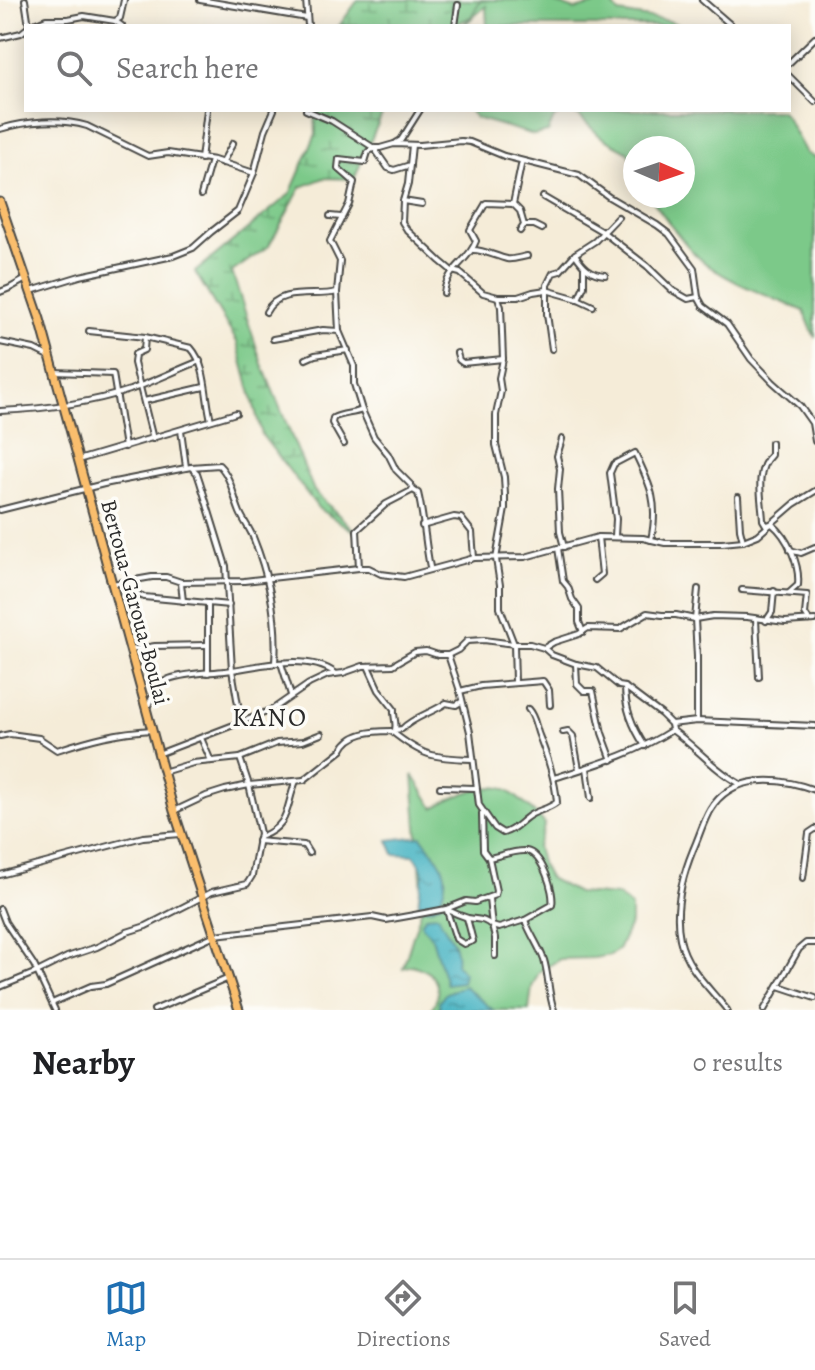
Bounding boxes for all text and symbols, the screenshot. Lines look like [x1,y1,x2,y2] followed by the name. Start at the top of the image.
[24,24,791,112] search box
[52,46,96,90] icon: search
[116,48,259,88] text: Search here
[623,136,695,208] north arrow
[93,496,177,708] street label: Bertoua-Garoua-Boulai
[232,700,308,735] district label: KANO
[32,1039,135,1086] text: Nearby
[693,1045,783,1080] text: 0 results
[104,1276,148,1354] tab: Map
[356,1276,451,1354] tab: Directions
[659,1276,711,1354] tab: Saved

